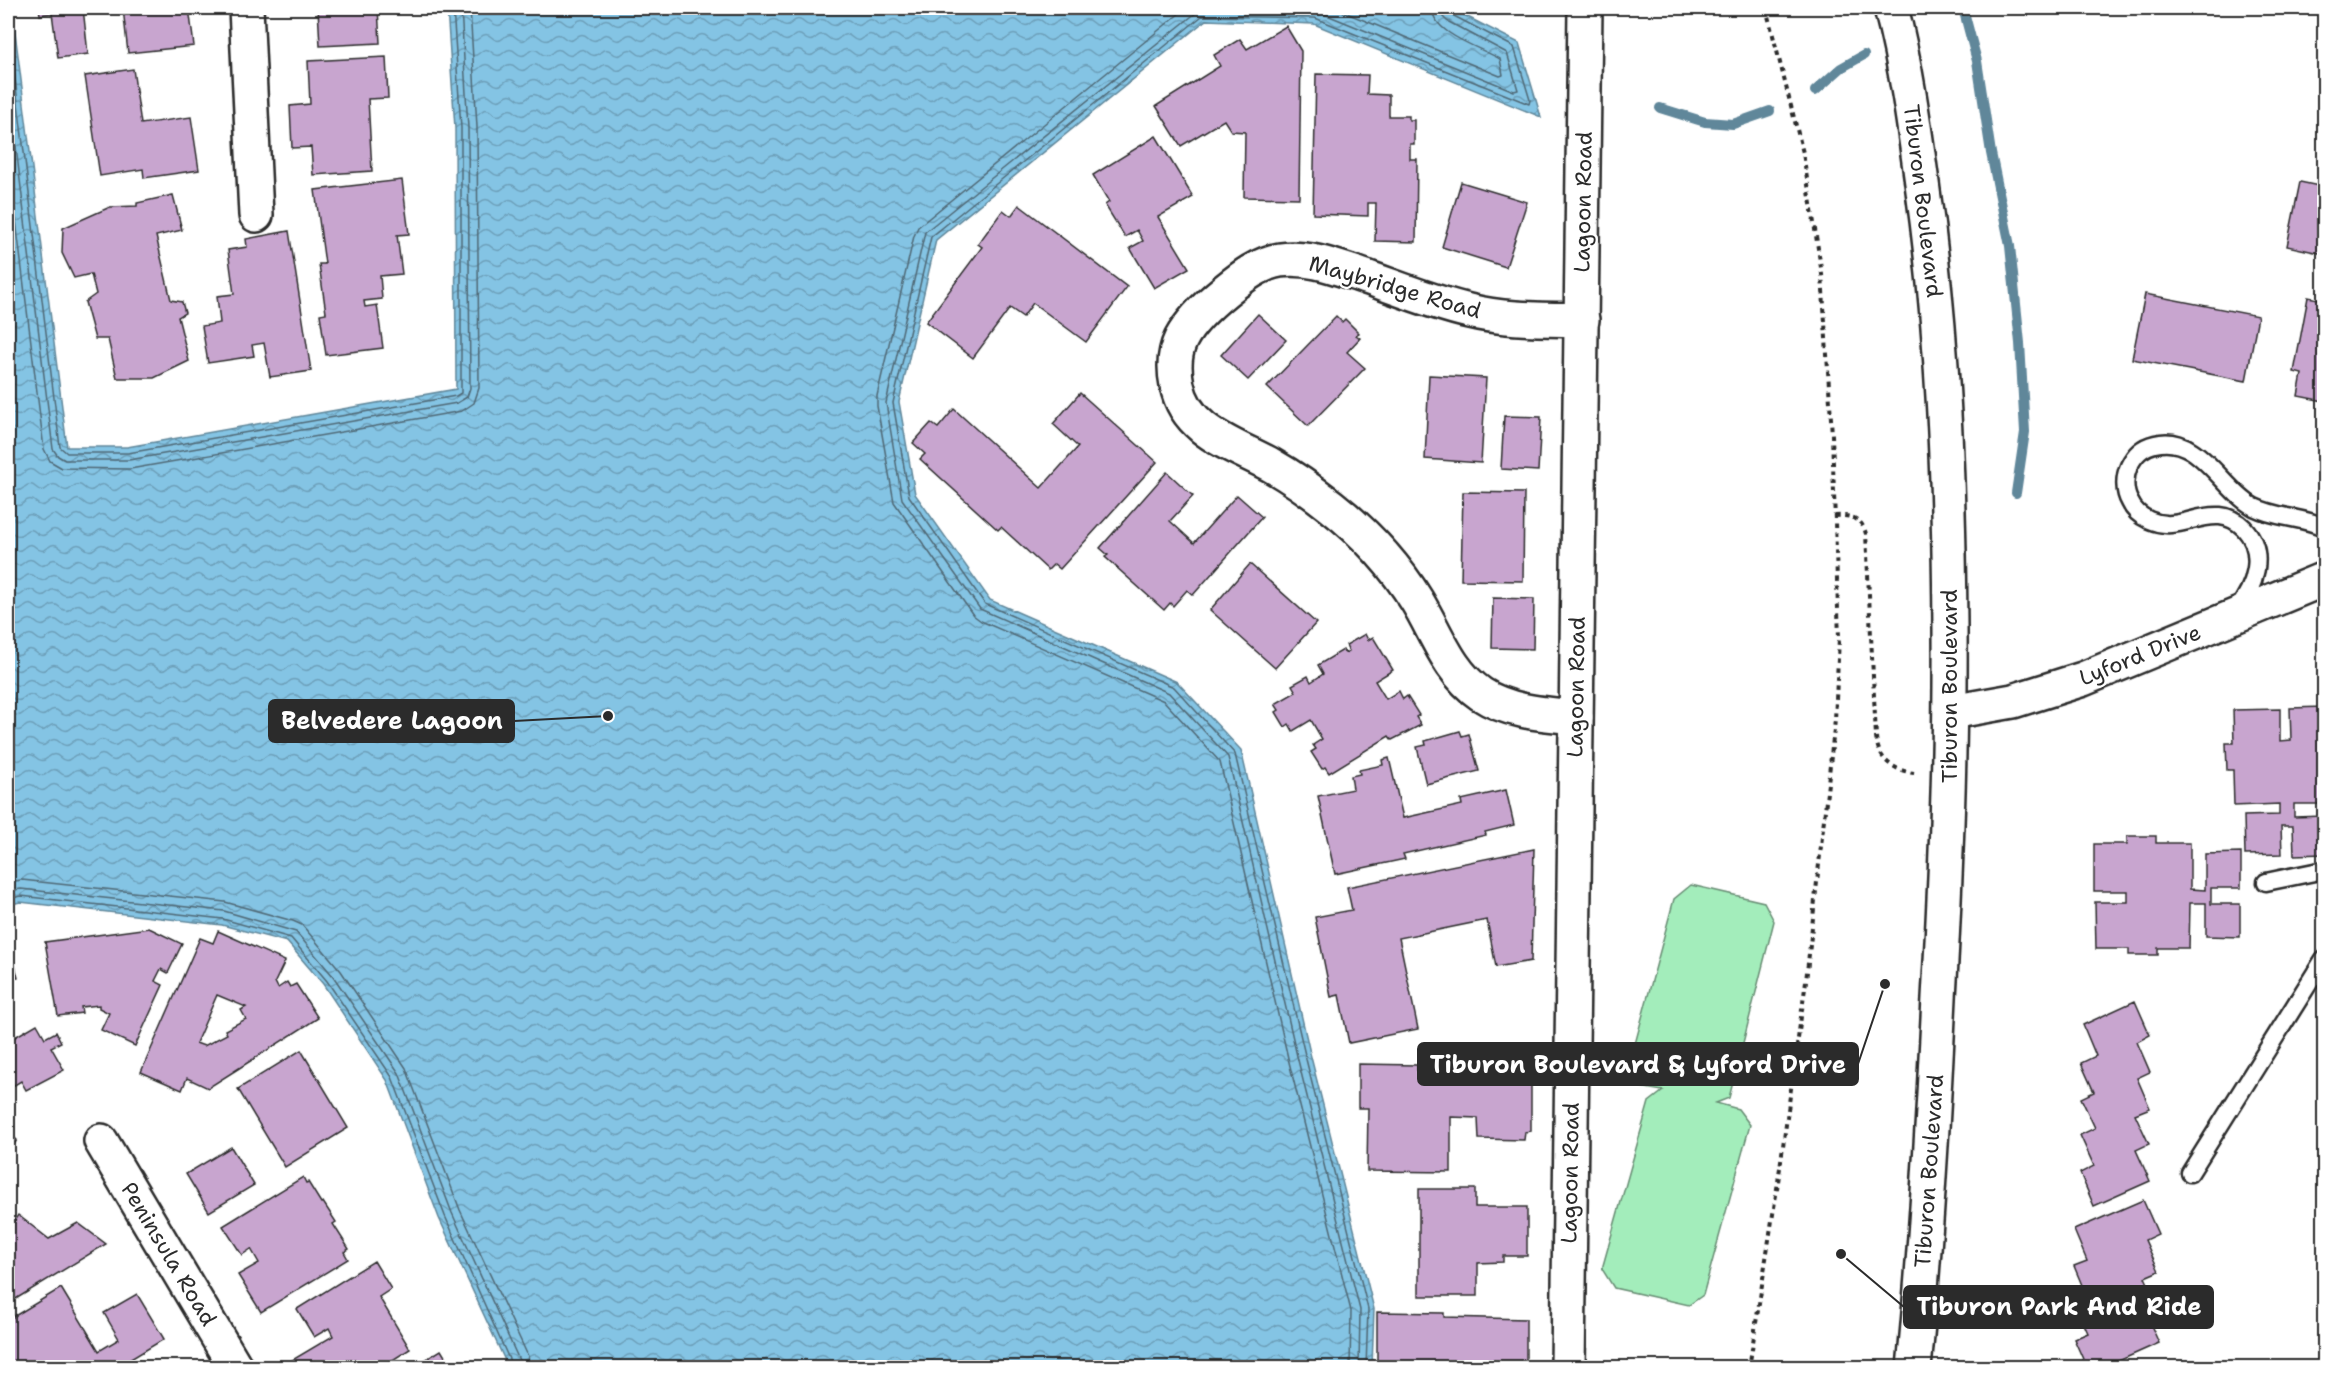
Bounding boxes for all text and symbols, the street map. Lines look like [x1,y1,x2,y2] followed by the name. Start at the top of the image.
[1897,103,1949,299] street label: Tiburon Boulevard
[1567,131,1599,273] street label: Lagoon Road
[1306,249,1484,325] street label: Maybridge Road
[1935,589,1964,783] street label: Tiburon Boulevard
[1560,616,1592,758] street label: Lagoon Road
[2075,617,2205,693] street label: Lyford Drive
[269,700,514,742] callout: Belvedere Lagoon
[281,705,503,737] text: Belvedere Lagoon
[1418,1043,1858,1085] callout: Tiburon Boulevard & Lyford Drive
[1430,1049,1846,1081] text: Tiburon Boulevard & Lyford Drive
[1908,1073,1950,1269] street label: Tiburon Boulevard
[1554,1102,1586,1244] street label: Lagoon Road
[115,1177,223,1331] street label: Peninsula Road
[1904,1286,2213,1328] callout: Tiburon Park And Ride
[1916,1291,2202,1323] text: Tiburon Park And Ride

